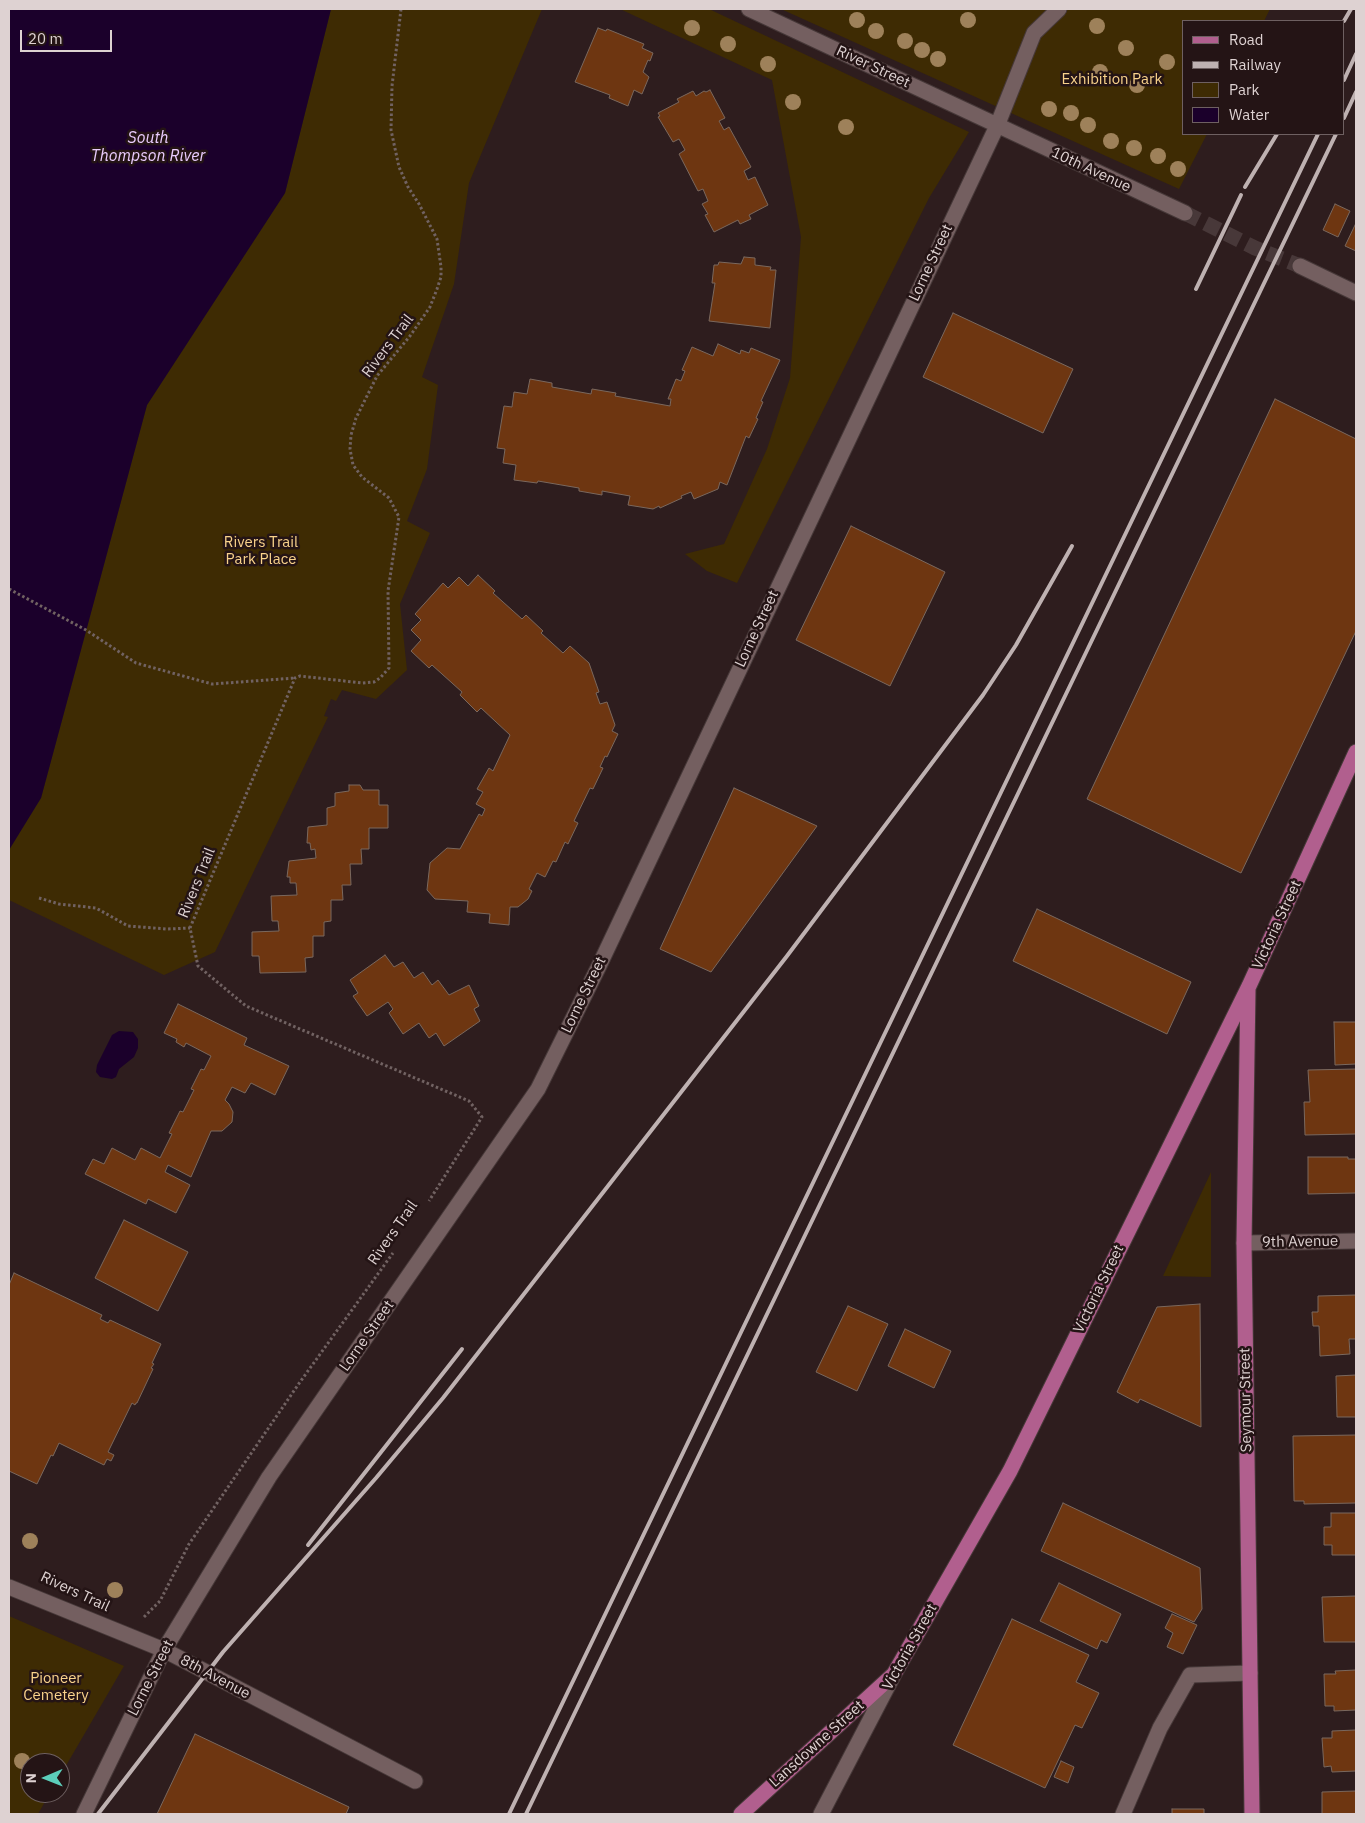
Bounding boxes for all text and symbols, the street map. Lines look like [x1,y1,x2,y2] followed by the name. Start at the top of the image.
[22,20,115,52] scale bar
[1182,20,1345,135] legend
[28,29,63,48] text: 20 m
[1229,30,1264,49] text: Road
[833,42,913,92] street label: River Street
[1229,55,1281,74] text: Railway
[1062,71,1162,89] park label: Exhibition Park
[1229,80,1259,99] text: Park
[1229,105,1269,124] text: Water
[91,128,205,166] water label: South Thompson River
[1048,144,1134,196] street label: 10th Avenue
[905,222,957,304] street label: Lorne Street
[358,311,418,381] street label: Rivers Trail
[224,534,298,569] park label: Rivers Trail Park Place
[731,588,783,670] street label: Lorne Street
[175,845,219,921] street label: Rivers Trail
[1249,878,1305,972] street label: Victoria Street
[558,954,610,1036] street label: Lorne Street
[364,1197,422,1269] street label: Rivers Trail
[1262,1232,1338,1252] street label: 9th Avenue
[1070,1242,1128,1336] street label: Victoria Street
[336,1297,398,1375] street label: Lorne Street
[1236,1348,1256,1452] street label: Seymour Street
[37,1568,113,1616] street label: Rivers Trail
[879,1601,941,1693] street label: Victoria Street
[124,1637,178,1719] street label: Lorne Street
[177,1651,253,1703] street label: 8th Avenue
[23,1670,89,1705] park label: Pioneer Cemetery
[766,1697,868,1791] street label: Lansdowne Street
[20,1753,70,1803] north arrow
[22,1773,40,1783] text: N

